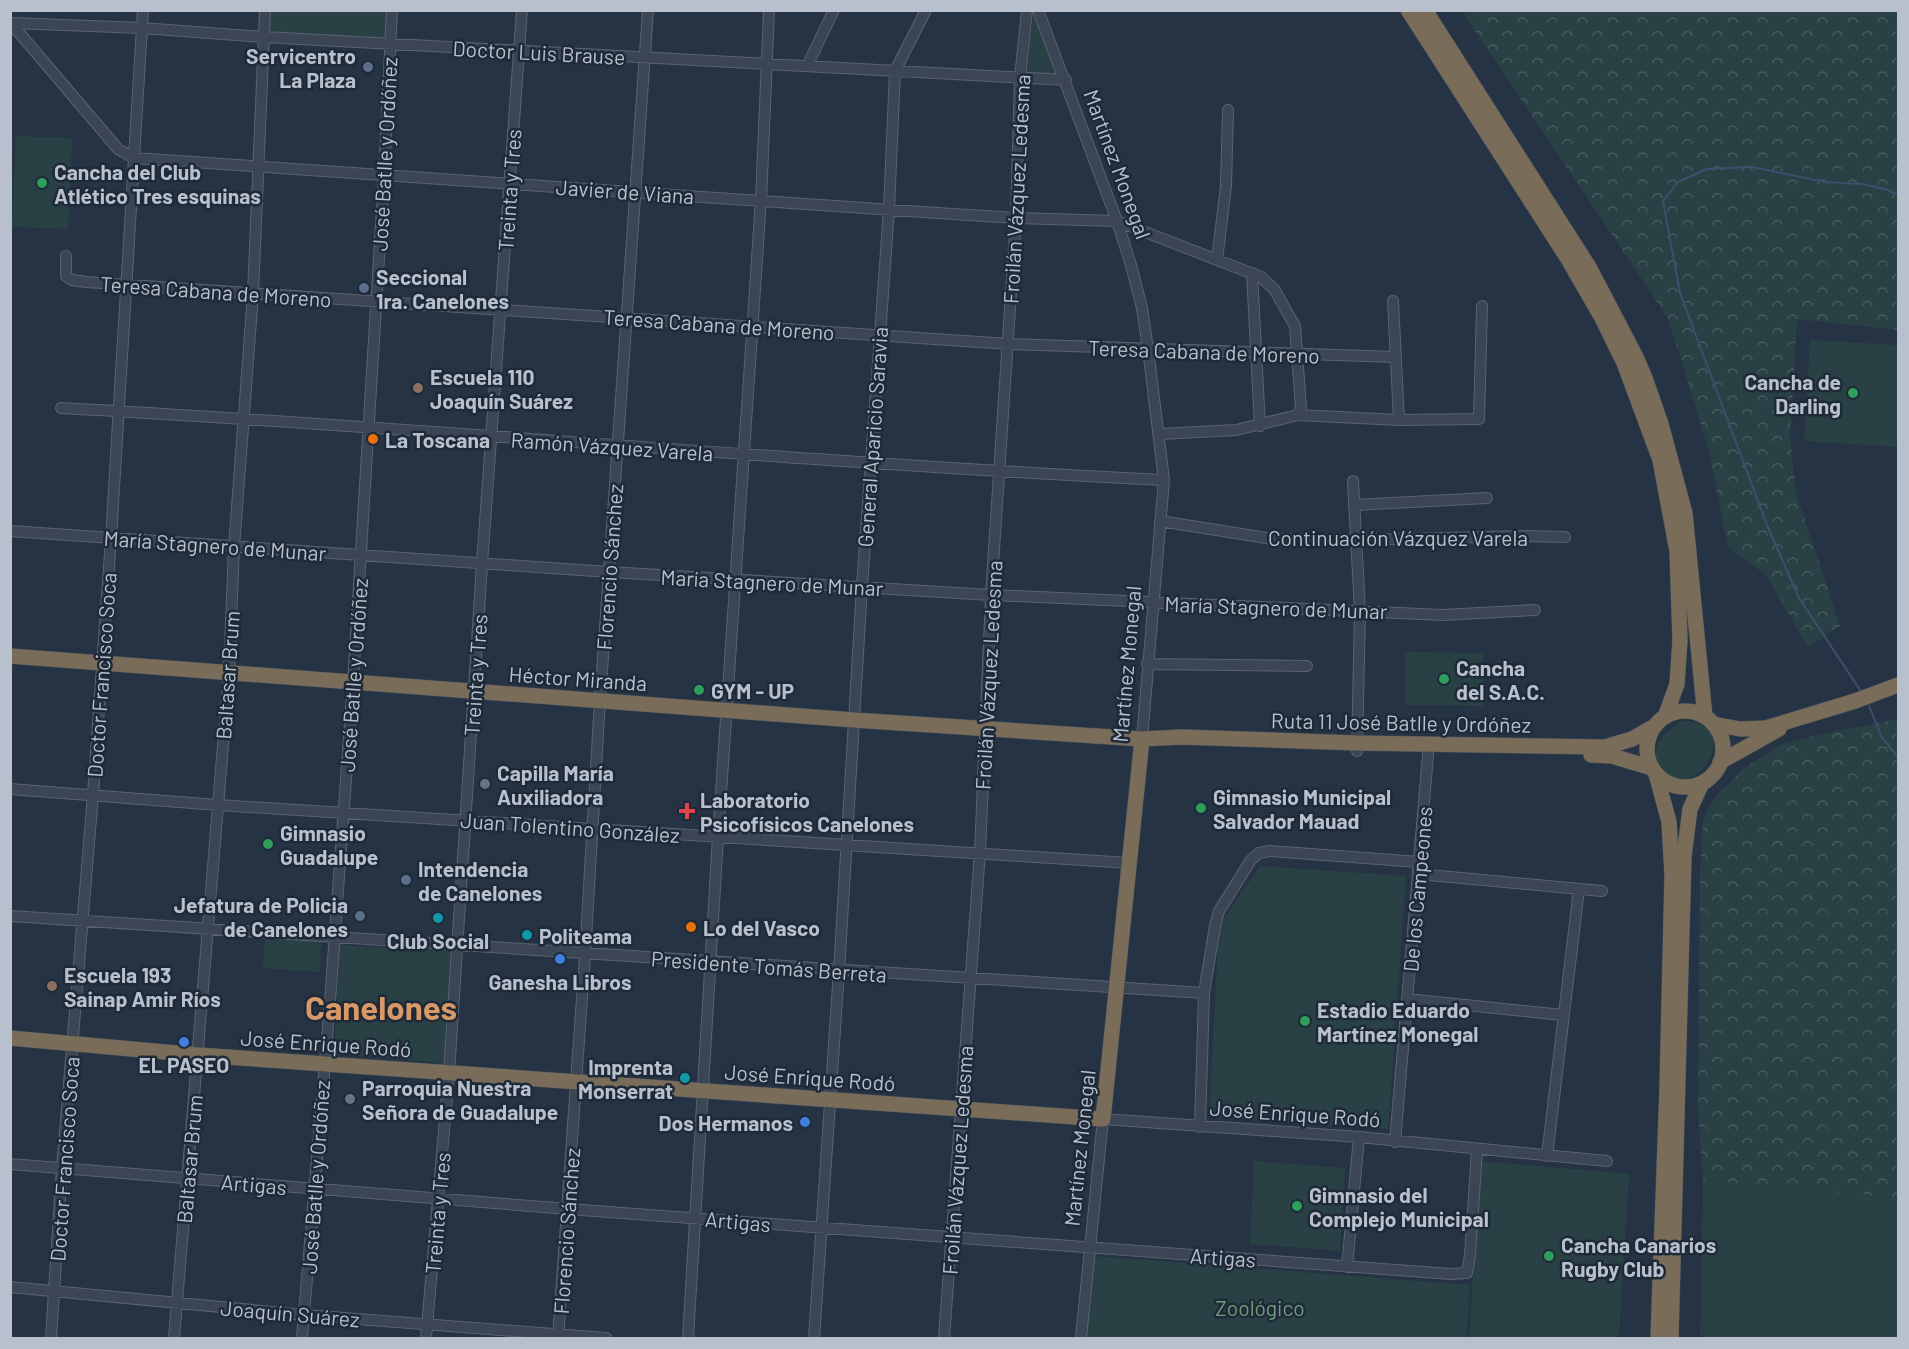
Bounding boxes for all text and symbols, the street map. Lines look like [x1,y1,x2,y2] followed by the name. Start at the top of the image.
[452,35,626,69] street label: Doctor Luis Brause
[246,43,356,92] place label: Servicentro La Plaza
[366,56,402,252] street label: José Batlle y Ordóñez
[361,60,375,74] marker: Servicentro La Plaza
[998,74,1034,304] street label: Froilán Vázquez Ledesma
[1079,86,1157,242] street label: Martínez Monegal
[492,128,526,252] street label: Treinta y Tres
[54,159,261,208] place label: Cancha del Club Atlético Tres esquinas
[555,174,695,208] street label: Javier de Viana
[35,176,49,190] marker: Cancha del Club Atlético Tres esquinas
[376,264,509,313] place label: Seccional 1ra. Canelones
[100,270,332,312] street label: Teresa Cabana de Moreno
[357,281,371,295] marker: Seccional 1ra. Canelones
[603,303,835,345] street label: Teresa Cabana de Moreno
[852,326,892,548] street label: General Aparicio Saravia
[1088,334,1320,368] street label: Teresa Cabana de Moreno
[430,364,573,413] place label: Escuela 110 Joaquín Suárez
[1744,369,1841,418] place label: Cancha de Darling
[411,381,425,395] marker: Escuela 110 Joaquín Suárez
[1846,386,1860,400] marker: Cancha de Darling
[510,426,714,466] street label: Ramón Vázquez Varela
[385,427,490,452] place label: La Toscana
[366,432,380,446] marker: La Toscana
[591,483,627,651] street label: Florencio Sánchez
[103,525,327,565] street label: María Stagnero de Munar
[1268,525,1528,550] street label: Continuación Vázquez Varela
[970,560,1006,790] street label: Froilán Vázquez Ledesma
[660,564,884,600] street label: María Stagnero de Munar
[81,572,121,778] street label: Doctor Francisco Soca
[334,577,372,773] street label: José Batlle y Ordóñez
[1107,585,1145,743] street label: Martínez Monegal
[1164,591,1388,623] street label: María Stagnero de Munar
[210,610,244,740] street label: Baltasar Brum
[458,613,492,737] street label: Treinta y Tres
[1456,655,1545,704] place label: Cancha del S.A.C.
[508,661,648,695] street label: Héctor Miranda
[1437,672,1451,686] marker: Cancha del S.A.C.
[711,678,794,703] place label: GYM - UP
[692,683,706,697] marker: GYM - UP
[1271,707,1531,737] street label: Ruta 11 José Batlle y Ordóñez
[497,760,614,809] place label: Capilla María Auxiliadora
[478,777,492,791] marker: Capilla María Auxiliadora
[1213,784,1391,833] place label: Gimnasio Municipal Salvador Mauad
[700,787,914,836] place label: Laboratorio Psicofísicos Canelones
[1194,801,1208,815] marker: Gimnasio Municipal Salvador Mauad
[678,802,696,820] marker: Laboratorio Psicofísicos Canelones
[1397,805,1437,973] street label: De los Campeones
[460,807,680,847] street label: Juan Tolentino González
[280,820,378,869] place label: Gimnasio Guadalupe
[261,837,275,851] marker: Gimnasio Guadalupe
[418,856,542,905] place label: Intendencia de Canelones
[399,873,413,887] marker: Intendencia de Canelones
[174,892,348,941] place label: Jefatura de Policia de Canelones
[353,909,367,923] marker: Jefatura de Policia de Canelones
[431,911,445,925] marker: Club Social
[703,915,820,940] place label: Lo del Vasco
[684,920,698,934] marker: Lo del Vasco
[539,923,632,948] place label: Politeama
[387,928,489,953] place label: Club Social
[520,928,534,942] marker: Politeama
[650,945,888,987] street label: Presidente Tomás Berreta
[553,952,567,966] marker: Ganesha Libros
[64,962,221,1011] place label: Escuela 193 Sainap Amir Ríos
[488,969,632,994] place label: Ganesha Libros
[45,979,59,993] marker: Escuela 193 Sainap Amir Ríos
[305,987,457,1027] district label: Canelones
[1317,997,1478,1046] place label: Estadio Eduardo Martínez Monegal
[1298,1014,1312,1028] marker: Estadio Eduardo Martínez Monegal
[240,1025,412,1061] street label: José Enrique Rodó
[177,1035,191,1049] marker: EL PASEO
[937,1044,977,1276] street label: Froilán Vázquez Ledesma
[139,1052,229,1077] place label: EL PASEO
[578,1054,673,1103] place label: Imprenta Monserrat
[44,1056,84,1262] street label: Doctor Francisco Soca
[724,1059,896,1095] street label: José Enrique Rodó
[1058,1068,1100,1228] street label: Martínez Monegal
[678,1071,692,1085] marker: Imprenta Monserrat
[362,1075,558,1124] place label: Parroquia Nuestra Señora de Guadalupe
[296,1079,334,1275] street label: José Batlle y Ordóñez
[343,1092,357,1106] marker: Parroquia Nuestra Señora de Guadalupe
[171,1094,207,1224] street label: Baltasar Brum
[1209,1095,1381,1131] street label: José Enrique Rodó
[659,1110,793,1135] place label: Dos Hermanos
[798,1115,812,1129] marker: Dos Hermanos
[548,1147,584,1315] street label: Florencio Sánchez
[419,1151,455,1275] street label: Treinta y Tres
[220,1169,288,1199] street label: Artigas
[1309,1182,1489,1231] place label: Gimnasio del Complejo Municipal
[1290,1199,1304,1213] marker: Gimnasio del Complejo Municipal
[704,1206,772,1236] street label: Artigas
[1561,1232,1716,1281] place label: Cancha Canarios Rugby Club
[1189,1242,1257,1272] street label: Artigas
[1542,1249,1556,1263] marker: Cancha Canarios Rugby Club
[219,1294,361,1332] street label: Joaquín Suárez
[1215,1295,1305,1320] park label: Zoológico

